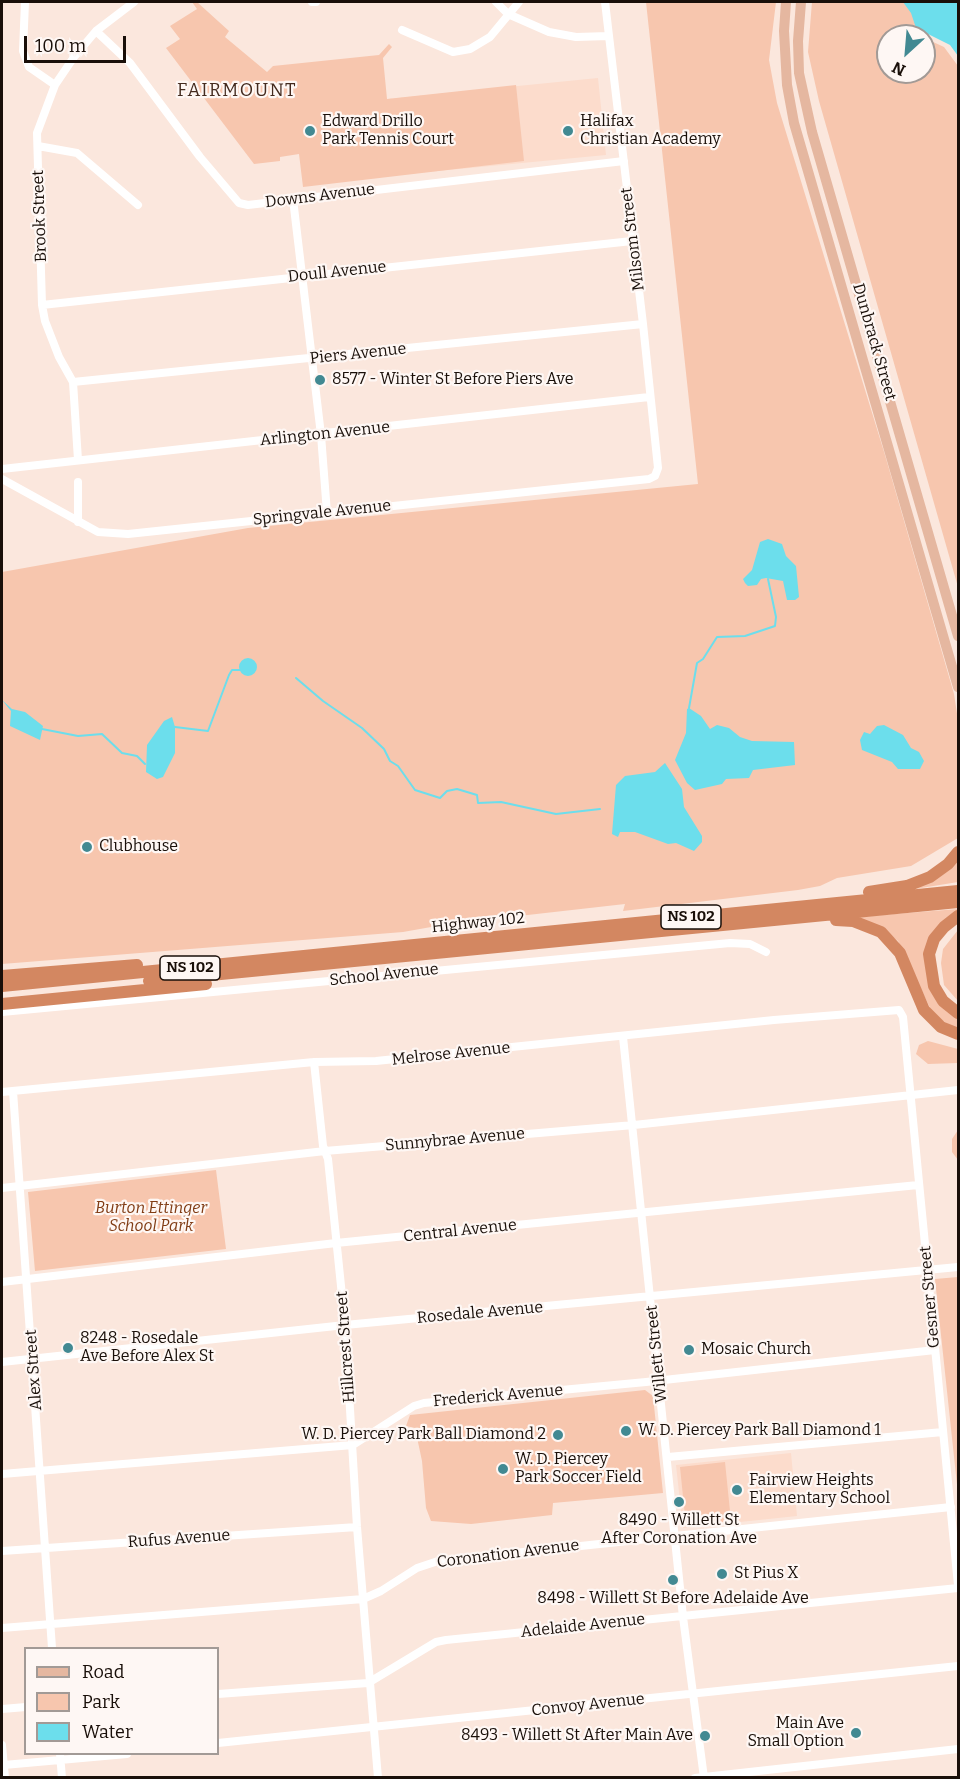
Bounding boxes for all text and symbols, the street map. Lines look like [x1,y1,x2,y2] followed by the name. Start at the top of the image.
[27,24,129,62] scale bar
[876,24,936,84] north arrow
[35,35,86,57] text: 100 m
[889,58,908,80] text: N
[177,80,297,102] district label: FAIRMOUNT
[322,112,454,150] place label: Edward Drillo Park Tennis Court
[580,112,721,150] place label: Halifax Christian Academy
[303,124,317,138] marker: Edward Drillo Park Tennis Court
[561,124,575,138] marker: Halifax Christian Academy
[29,169,51,263] street label: Brook Street
[264,180,376,212] street label: Downs Avenue
[617,186,649,292] street label: Milsom Street
[287,257,387,287] street label: Doull Avenue
[848,281,900,403] street label: Dunbrack Street
[309,339,407,369] street label: Piers Avenue
[332,370,573,390] place label: 8577 - Winter St Before Piers Ave
[313,373,327,387] marker: 8577 - Winter St Before Piers Ave
[259,418,391,450] street label: Arlington Avenue
[252,496,392,530] street label: Springvale Avenue
[99,837,178,857] place label: Clubhouse
[80,840,94,854] marker: Clubhouse
[661,905,721,929] road number: NS 102
[430,909,526,937] street label: Highway 102
[160,956,220,980] road number: NS 102
[328,960,440,990] street label: School Avenue
[391,1038,511,1070] street label: Melrose Avenue
[384,1124,526,1156] street label: Sunnybrae Avenue
[95,1199,207,1237] park label: Burton Ettinger School Park
[402,1215,518,1247] street label: Central Avenue
[916,1245,944,1349] street label: Gesner Street
[333,1290,359,1404] street label: Hillcrest Street
[416,1298,544,1328] street label: Rosedale Avenue
[642,1304,672,1404] street label: Willett Street
[22,1329,46,1411] street label: Alex Street
[80,1329,214,1367] place label: 8248 - Rosedale Ave Before Alex St
[701,1340,811,1360] place label: Mosaic Church
[61,1341,75,1355] marker: 8248 - Rosedale Ave Before Alex St
[682,1343,696,1357] marker: Mosaic Church
[432,1381,564,1411] street label: Frederick Avenue
[638,1421,881,1441] place label: W. D. Piercey Park Ball Diamond 1
[619,1424,633,1438] marker: W. D. Piercey Park Ball Diamond 1
[301,1425,546,1445] place label: W. D. Piercey Park Ball Diamond 2
[551,1428,565,1442] marker: W. D. Piercey Park Ball Diamond 2
[515,1450,642,1488] place label: W. D. Piercey Park Soccer Field
[496,1462,510,1476] marker: W. D. Piercey Park Soccer Field
[749,1471,890,1509] place label: Fairview Heights Elementary School
[730,1483,744,1497] marker: Fairview Heights Elementary School
[672,1495,686,1509] marker: 8490 - Willett St After Coronation Ave
[601,1511,757,1549] place label: 8490 - Willett St After Coronation Ave
[127,1526,231,1552] street label: Rufus Avenue
[436,1536,580,1572] street label: Coronation Avenue
[734,1564,798,1584] place label: St Pius X
[715,1567,729,1581] marker: St Pius X
[666,1573,680,1587] marker: 8498 - Willett St Before Adelaide Ave
[537,1589,809,1609] place label: 8498 - Willett St Before Adelaide Ave
[520,1610,646,1642] street label: Adelaide Avenue
[24,1647,219,1755] legend
[82,1661,124,1683] text: Road
[530,1690,646,1720] street label: Convoy Avenue
[82,1691,120,1713] text: Park
[747,1714,844,1752] place label: Main Ave Small Option
[82,1721,133,1743] text: Water
[461,1726,693,1746] place label: 8493 - Willett St After Main Ave
[849,1726,863,1740] marker: Main Ave Small Option
[698,1729,712,1743] marker: 8493 - Willett St After Main Ave

